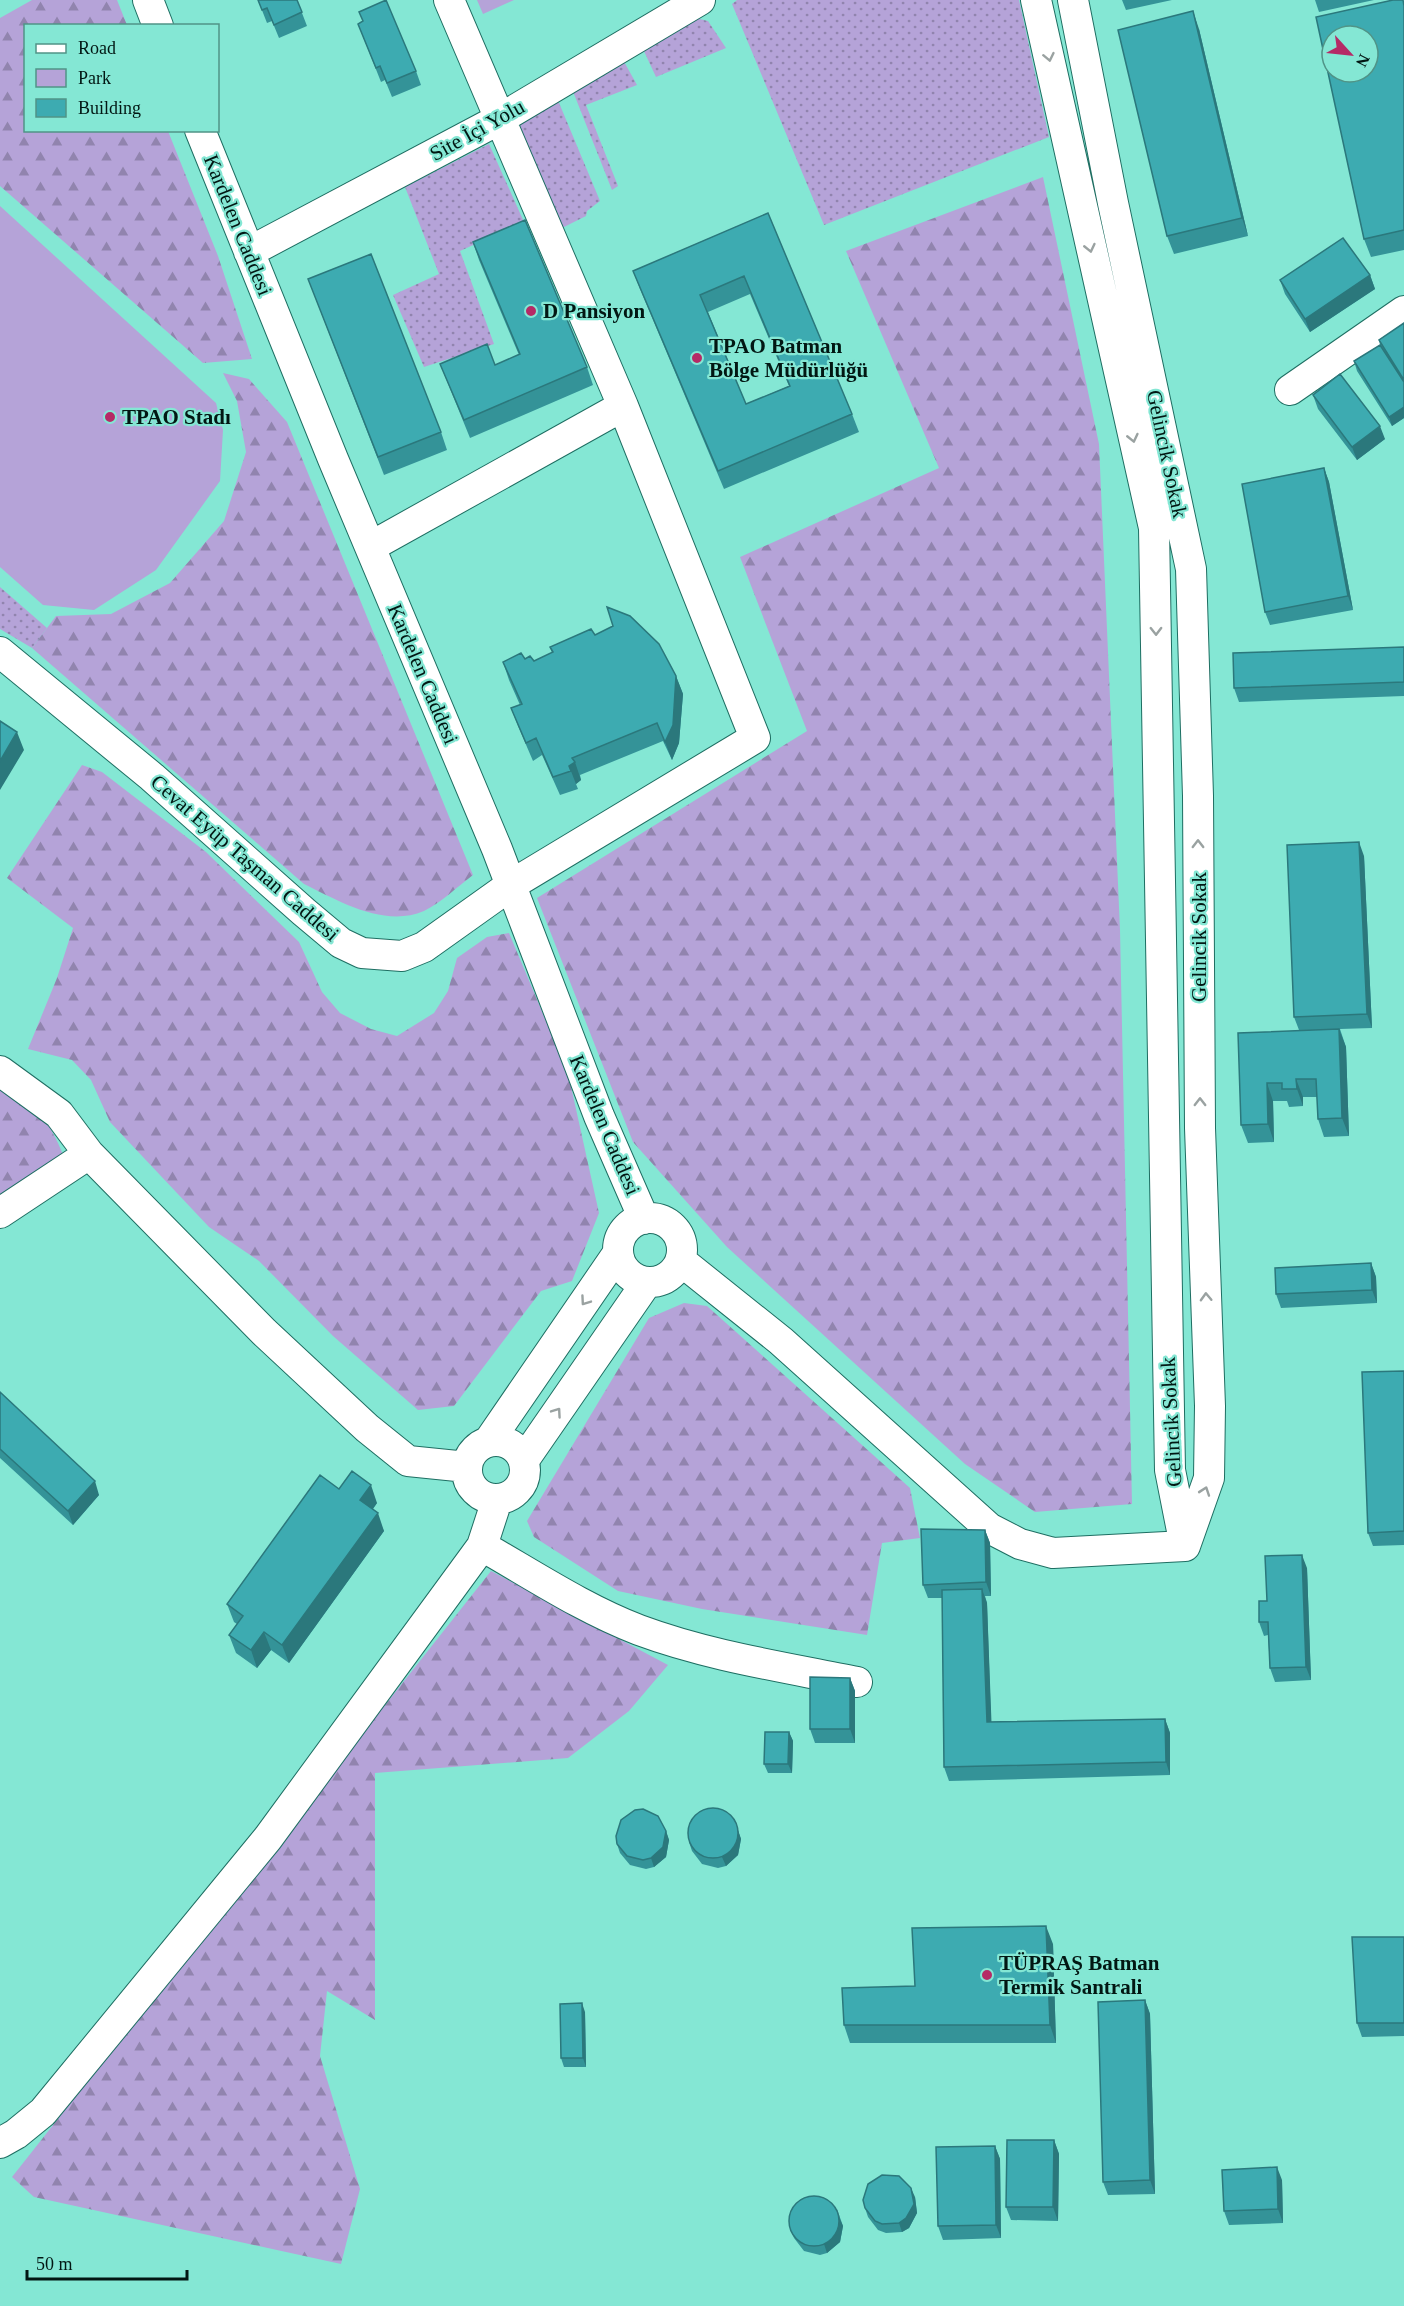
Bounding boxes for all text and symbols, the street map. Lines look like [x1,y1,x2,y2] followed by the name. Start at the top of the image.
[24,24,219,132] legend
[1320,24,1380,84] north arrow
[78,38,116,58] text: Road
[1042,52,1055,62] one-way arrow
[1353,52,1373,70] text: N
[78,68,111,88] text: Park
[426,94,529,166] street label: Site İçi Yolu
[78,98,141,118] text: Building
[199,151,277,299] street label: Kardelen Caddesi
[1083,242,1096,252] one-way arrow
[543,299,645,323] place label: D Pansiyon
[524,304,538,318] marker: D Pansiyon
[709,334,869,382] place label: TPAO Batman Bölge Müdürlüğü
[690,351,704,365] marker: TPAO Batman Bölge Müdürlüğü
[1142,388,1192,521] street label: Gelincik Sokak
[122,405,231,429] place label: TPAO Stadı
[103,410,117,424] marker: TPAO Stadı
[1126,433,1139,443] one-way arrow
[383,600,463,748] street label: Kardelen Caddesi
[1149,626,1162,635] one-way arrow
[146,770,344,946] street label: Cevat Eyüp Taşman Caddesi
[1192,839,1204,848] one-way arrow
[1187,871,1211,1002] street label: Gelincik Sokak
[565,1051,645,1199] street label: Kardelen Caddesi
[1194,1097,1206,1106] one-way arrow
[1200,1292,1213,1301] one-way arrow
[581,1294,592,1305] one-way arrow
[1156,1356,1186,1488] street label: Gelincik Sokak
[550,1407,561,1418] one-way arrow
[1197,1486,1210,1497] one-way arrow
[999,1951,1160,1999] place label: TÜPRAŞ Batman Termik Santrali
[980,1968,994,1982] marker: TÜPRAŞ Batman Termik Santrali
[27,2243,188,2281] scale bar
[36,2254,73,2274] text: 50 m

